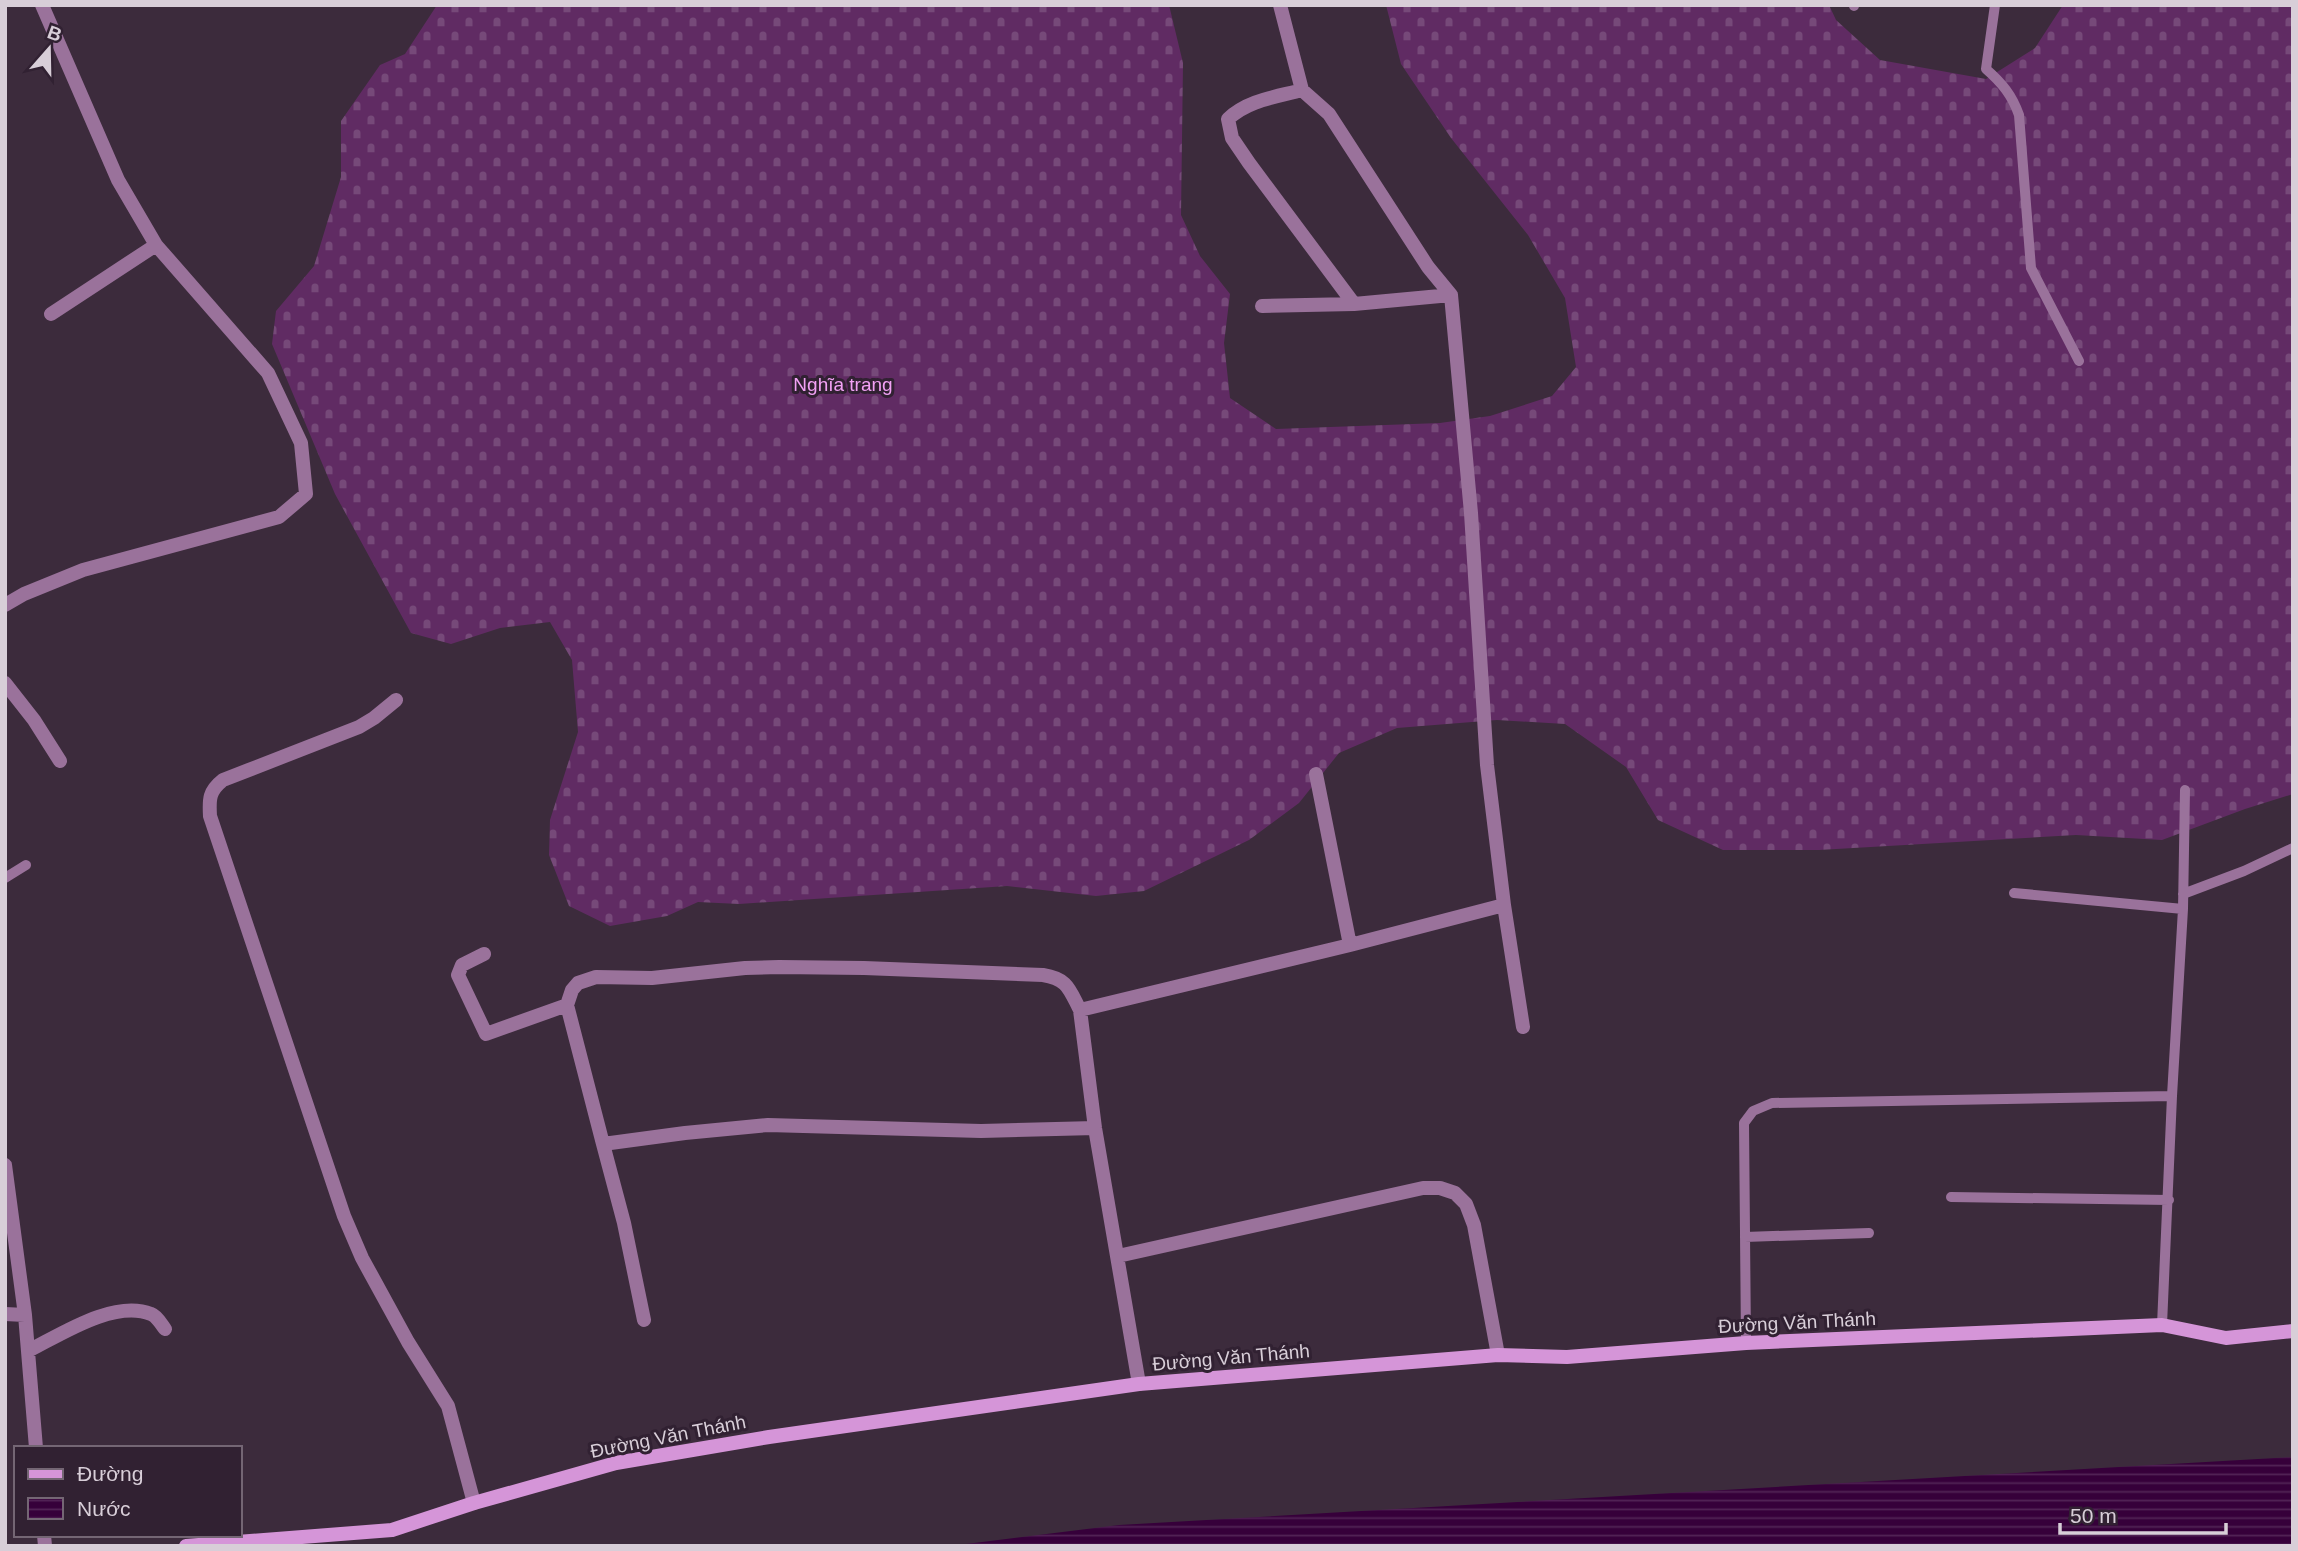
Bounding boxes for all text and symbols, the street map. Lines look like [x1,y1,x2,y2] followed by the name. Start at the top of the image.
[14,14,84,84] north arrow
[45,21,65,46] text: B
[793,374,893,395] park label: Nghĩa trang
[1718,1308,1876,1337] street label: Đường Văn Thánh
[1151,1340,1311,1375] street label: Đường Văn Thánh
[589,1411,748,1462] street label: Đường Văn Thánh
[14,1446,242,1537] legend
[77,1462,143,1485] text: Đường
[2060,1492,2226,1536] scale bar
[77,1497,131,1520] text: Nước
[2070,1504,2117,1527] text: 50 m

